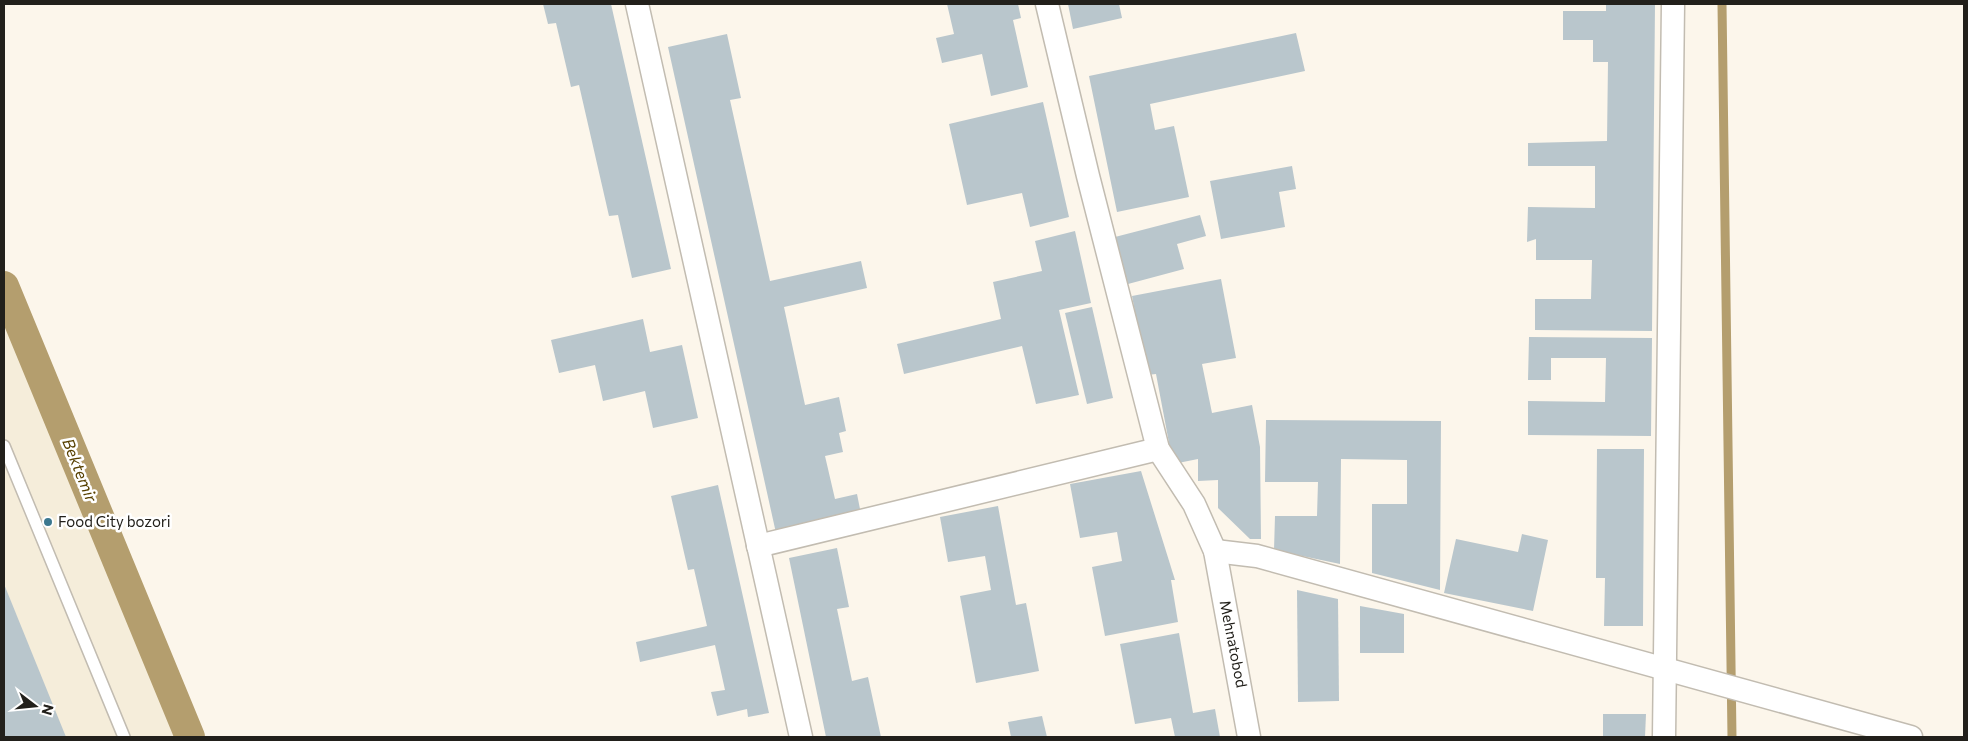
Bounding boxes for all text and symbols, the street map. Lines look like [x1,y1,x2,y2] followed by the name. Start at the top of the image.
[59,435,102,505] water label: Bektemir
[58,512,171,530] place label: Food City bozori
[42,516,54,528] marker: Food City bozori
[1217,599,1251,689] street label: Mehnatobod
[10,681,60,731] north arrow
[38,702,58,717] text: N

